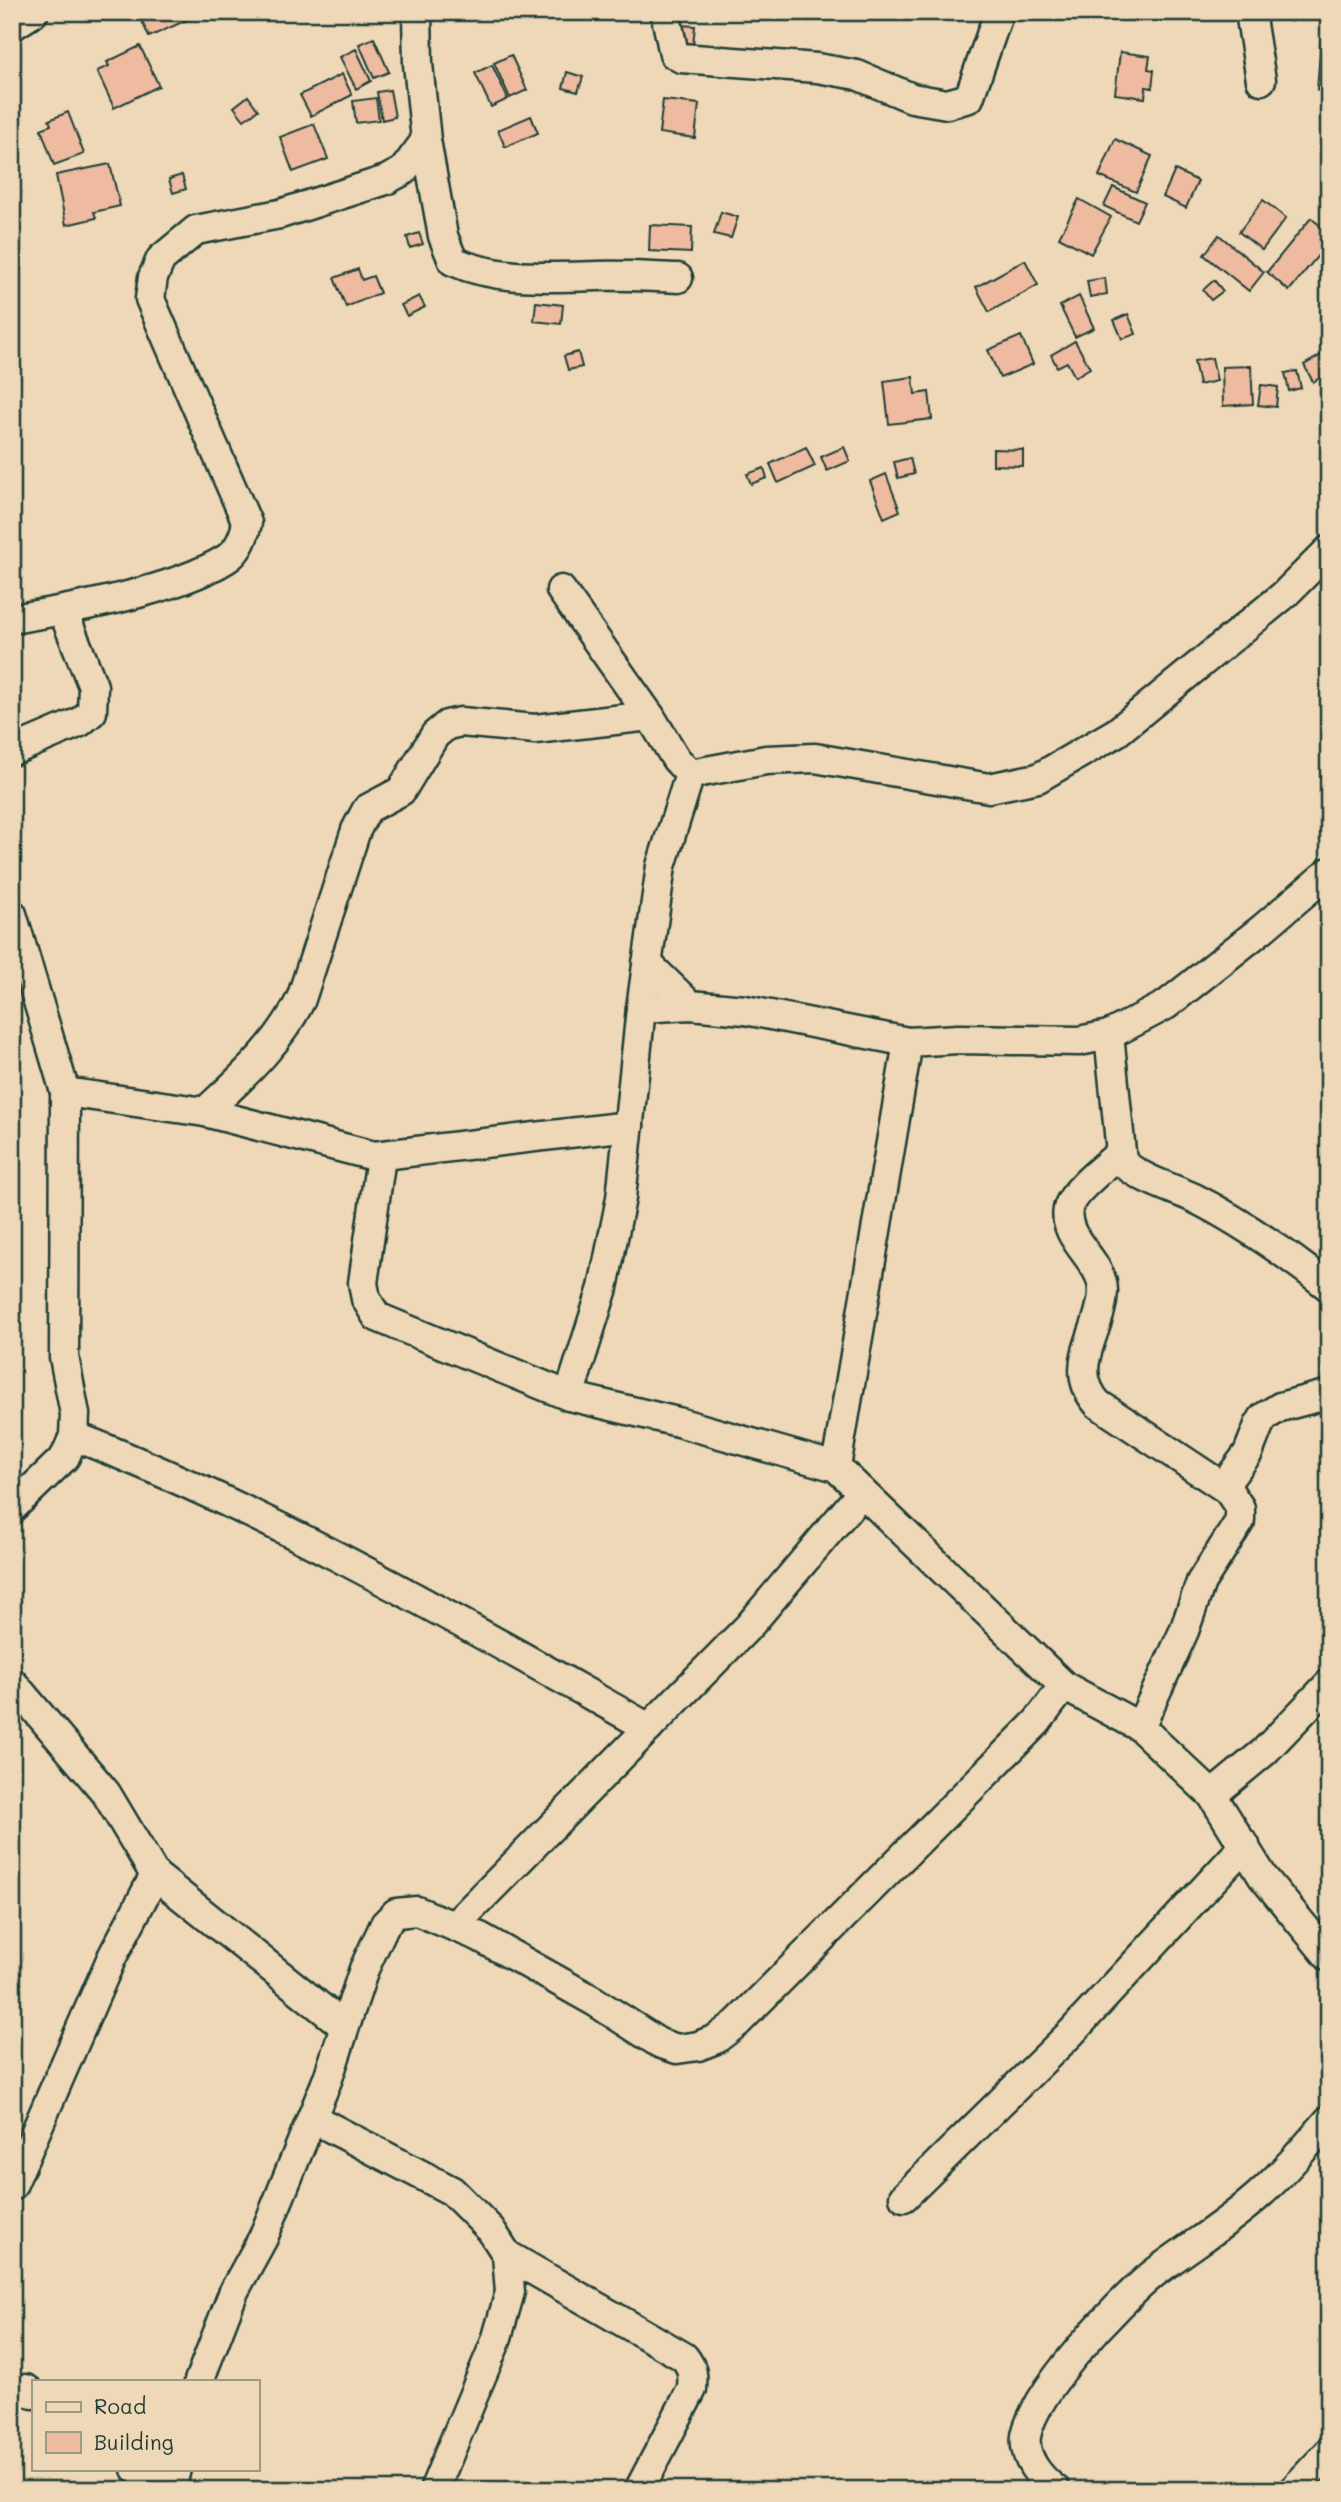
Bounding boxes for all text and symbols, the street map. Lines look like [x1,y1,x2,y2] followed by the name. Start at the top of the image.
[32,2380,259,2470] legend
[94,2392,146,2419] text: Road
[94,2428,174,2455] text: Building

